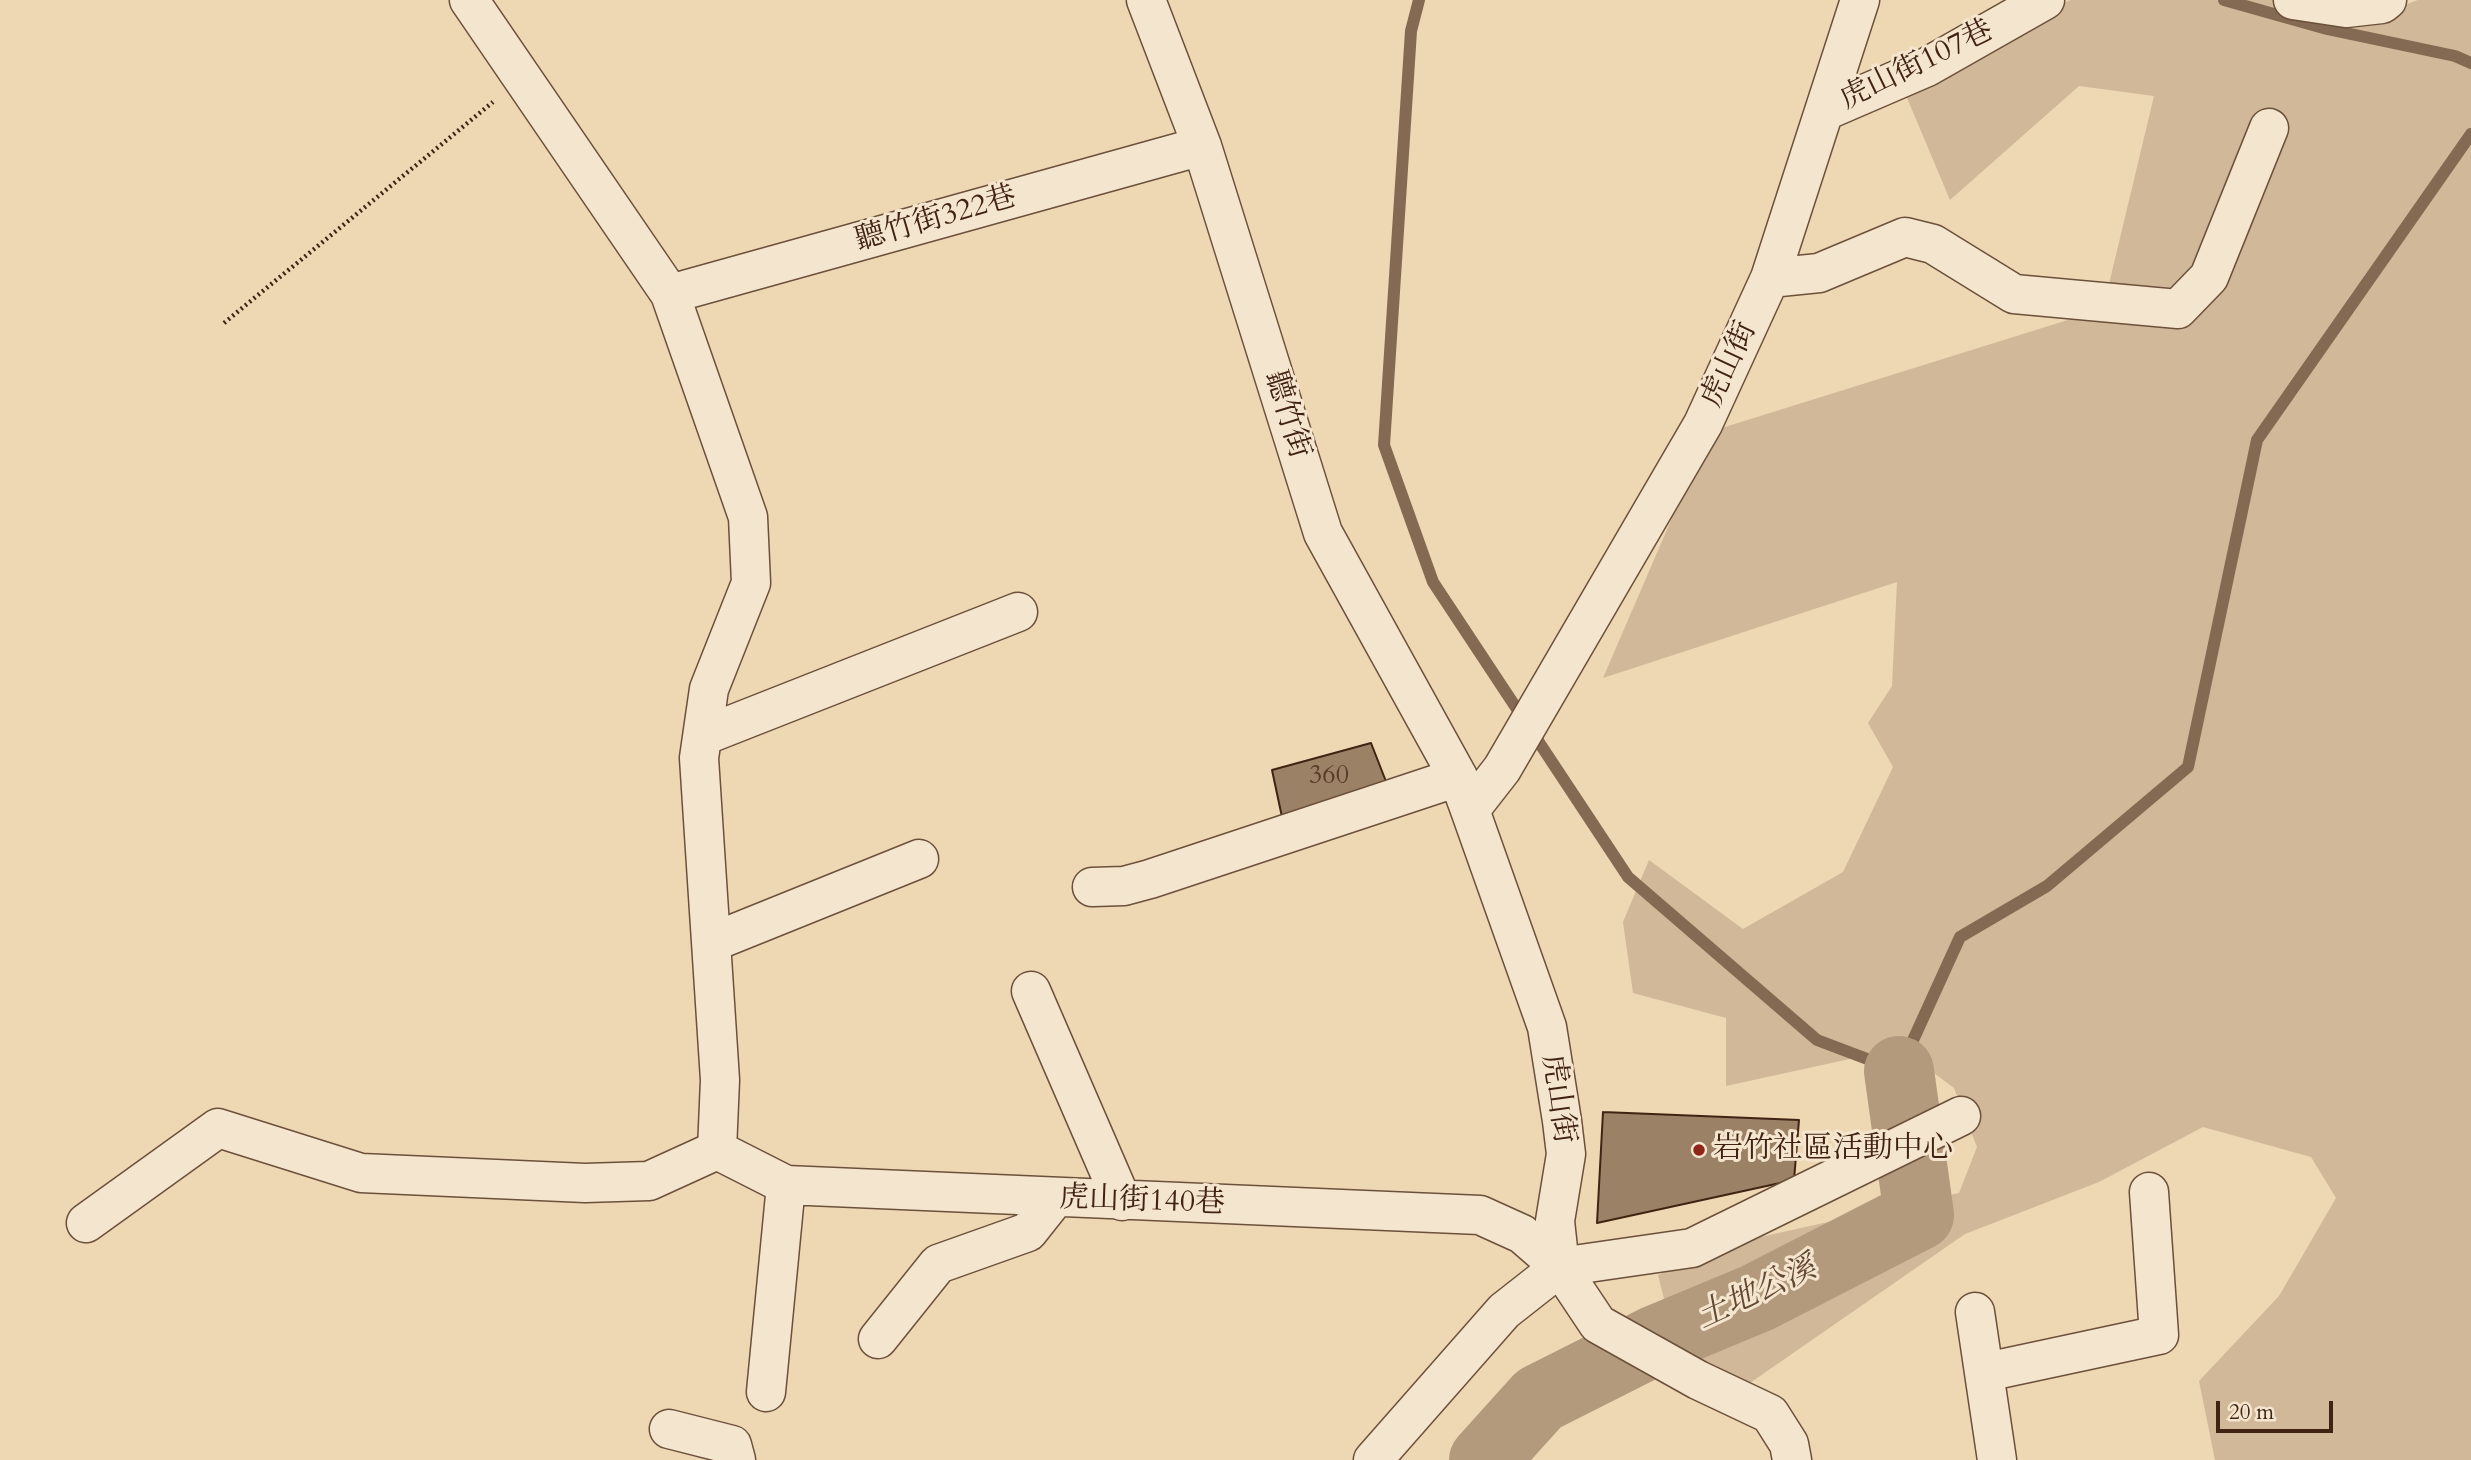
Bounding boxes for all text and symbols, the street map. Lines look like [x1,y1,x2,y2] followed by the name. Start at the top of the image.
[1834,13,2000,119] street label: 虎山街107巷
[851,180,1021,260] street label: 聽竹街322巷
[1695,317,1765,413] street label: 虎山街
[1256,367,1316,463] street label: 聽竹街
[1309,761,1349,793] house number: 360
[1533,1052,1581,1146] street label: 虎山街
[1713,1132,1953,1168] place label: 岩竹社區活動中心
[1691,1142,1707,1158] marker: 岩竹社區活動中心
[1058,1181,1226,1223] street label: 虎山街140巷
[1691,1250,1823,1338] water label: 土地公溪
[2219,1386,2336,1430] scale bar
[2229,1398,2274,1427] text: 20 m

